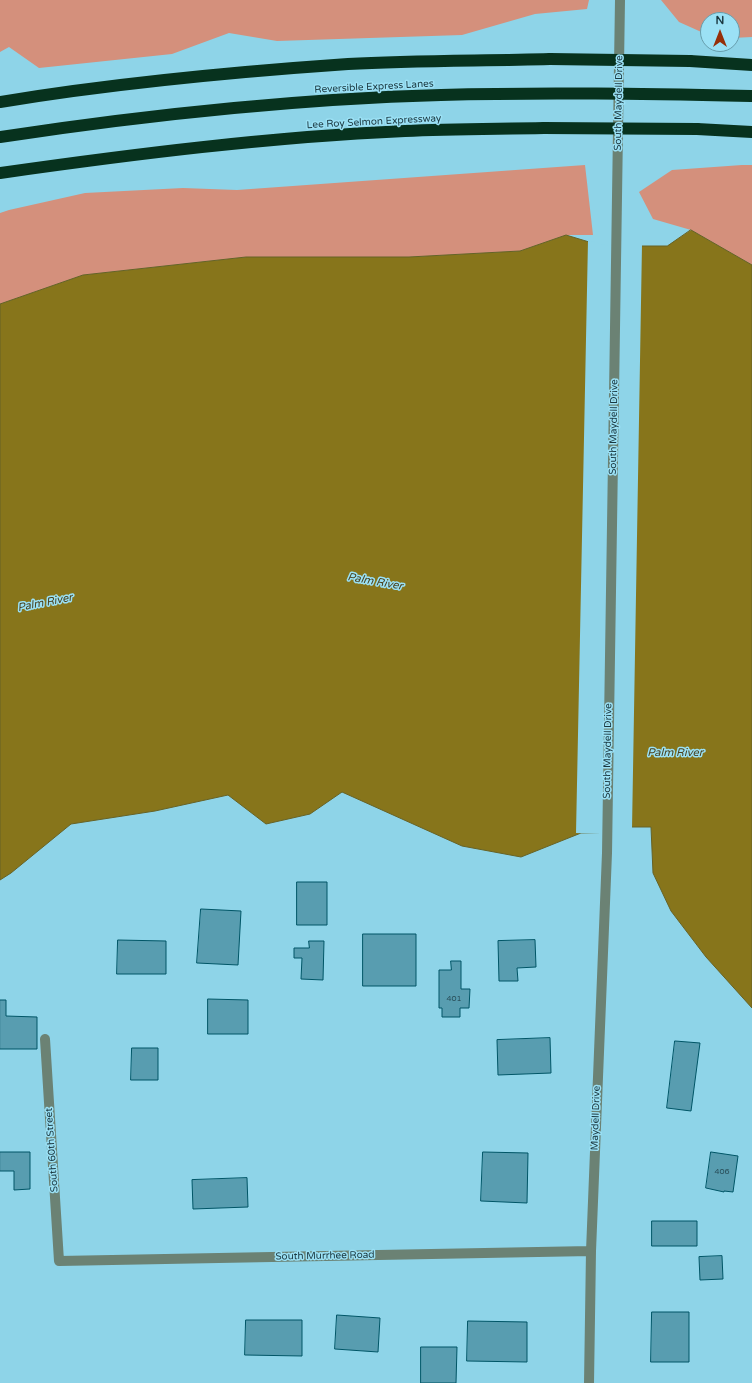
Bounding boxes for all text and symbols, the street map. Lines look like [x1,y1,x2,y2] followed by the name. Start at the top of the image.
[700,12,740,52] north arrow
[716,14,724,27] text: N
[612,55,626,151] street label: South Maydell Drive
[314,78,434,96] street label: Reversible Express Lanes
[306,112,442,132] street label: Lee Roy Selmon Expressway
[607,379,621,475] street label: South Maydell Drive
[346,571,404,593] water label: Palm River
[16,591,74,615] water label: Palm River
[601,703,615,799] street label: South Maydell Drive
[647,746,703,760] water label: Palm River
[446,994,462,1004] house number: 401
[589,1085,603,1151] street label: Maydell Drive
[43,1107,61,1193] street label: South 60th Street
[714,1167,730,1177] house number: 406
[275,1249,375,1263] street label: South Murrhee Road

